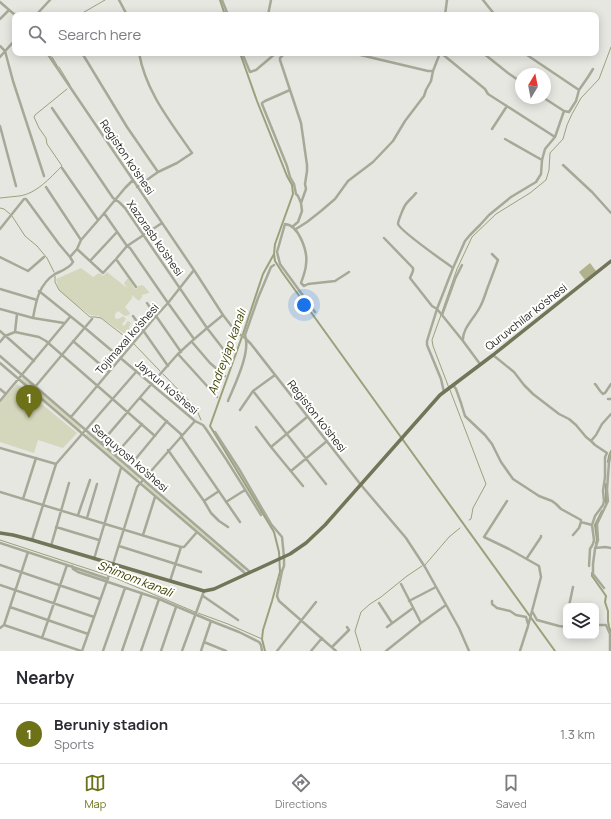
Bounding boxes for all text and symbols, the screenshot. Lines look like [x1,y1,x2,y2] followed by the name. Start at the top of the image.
[12,12,599,56] search box
[26,23,48,45] icon: search
[58,24,141,45] text: Search here
[515,68,551,104] north arrow
[97,116,158,197] street label: Registon ko'shesi
[124,197,187,279] street label: Xazorasb ko'shesi
[481,280,570,353] street label: Quruvchilar ko'shesi
[294,295,314,315] your location
[92,300,162,377] street label: Tojimaxal ko'shesi
[203,305,250,397] water label: Andreyjap kanalı
[133,356,202,417] street label: Jayxun ko'shesi
[284,377,350,455] street label: Registon ko'shesi
[16,385,42,418] pin: 1
[89,420,172,495] street label: Serquyosh ko'shesi
[95,556,177,601] water label: Shimom kanali
[563,603,599,639] map controls
[563,603,599,639] button: layers
[16,666,74,689] text: Nearby
[54,714,168,735] text: Beruniy stadion
[26,725,32,743] text: 1
[560,725,595,743] text: 1.3 km
[54,735,94,753] text: Sports
[84,772,106,811] tab: Map
[275,772,327,811] tab: Directions
[496,772,527,811] tab: Saved

